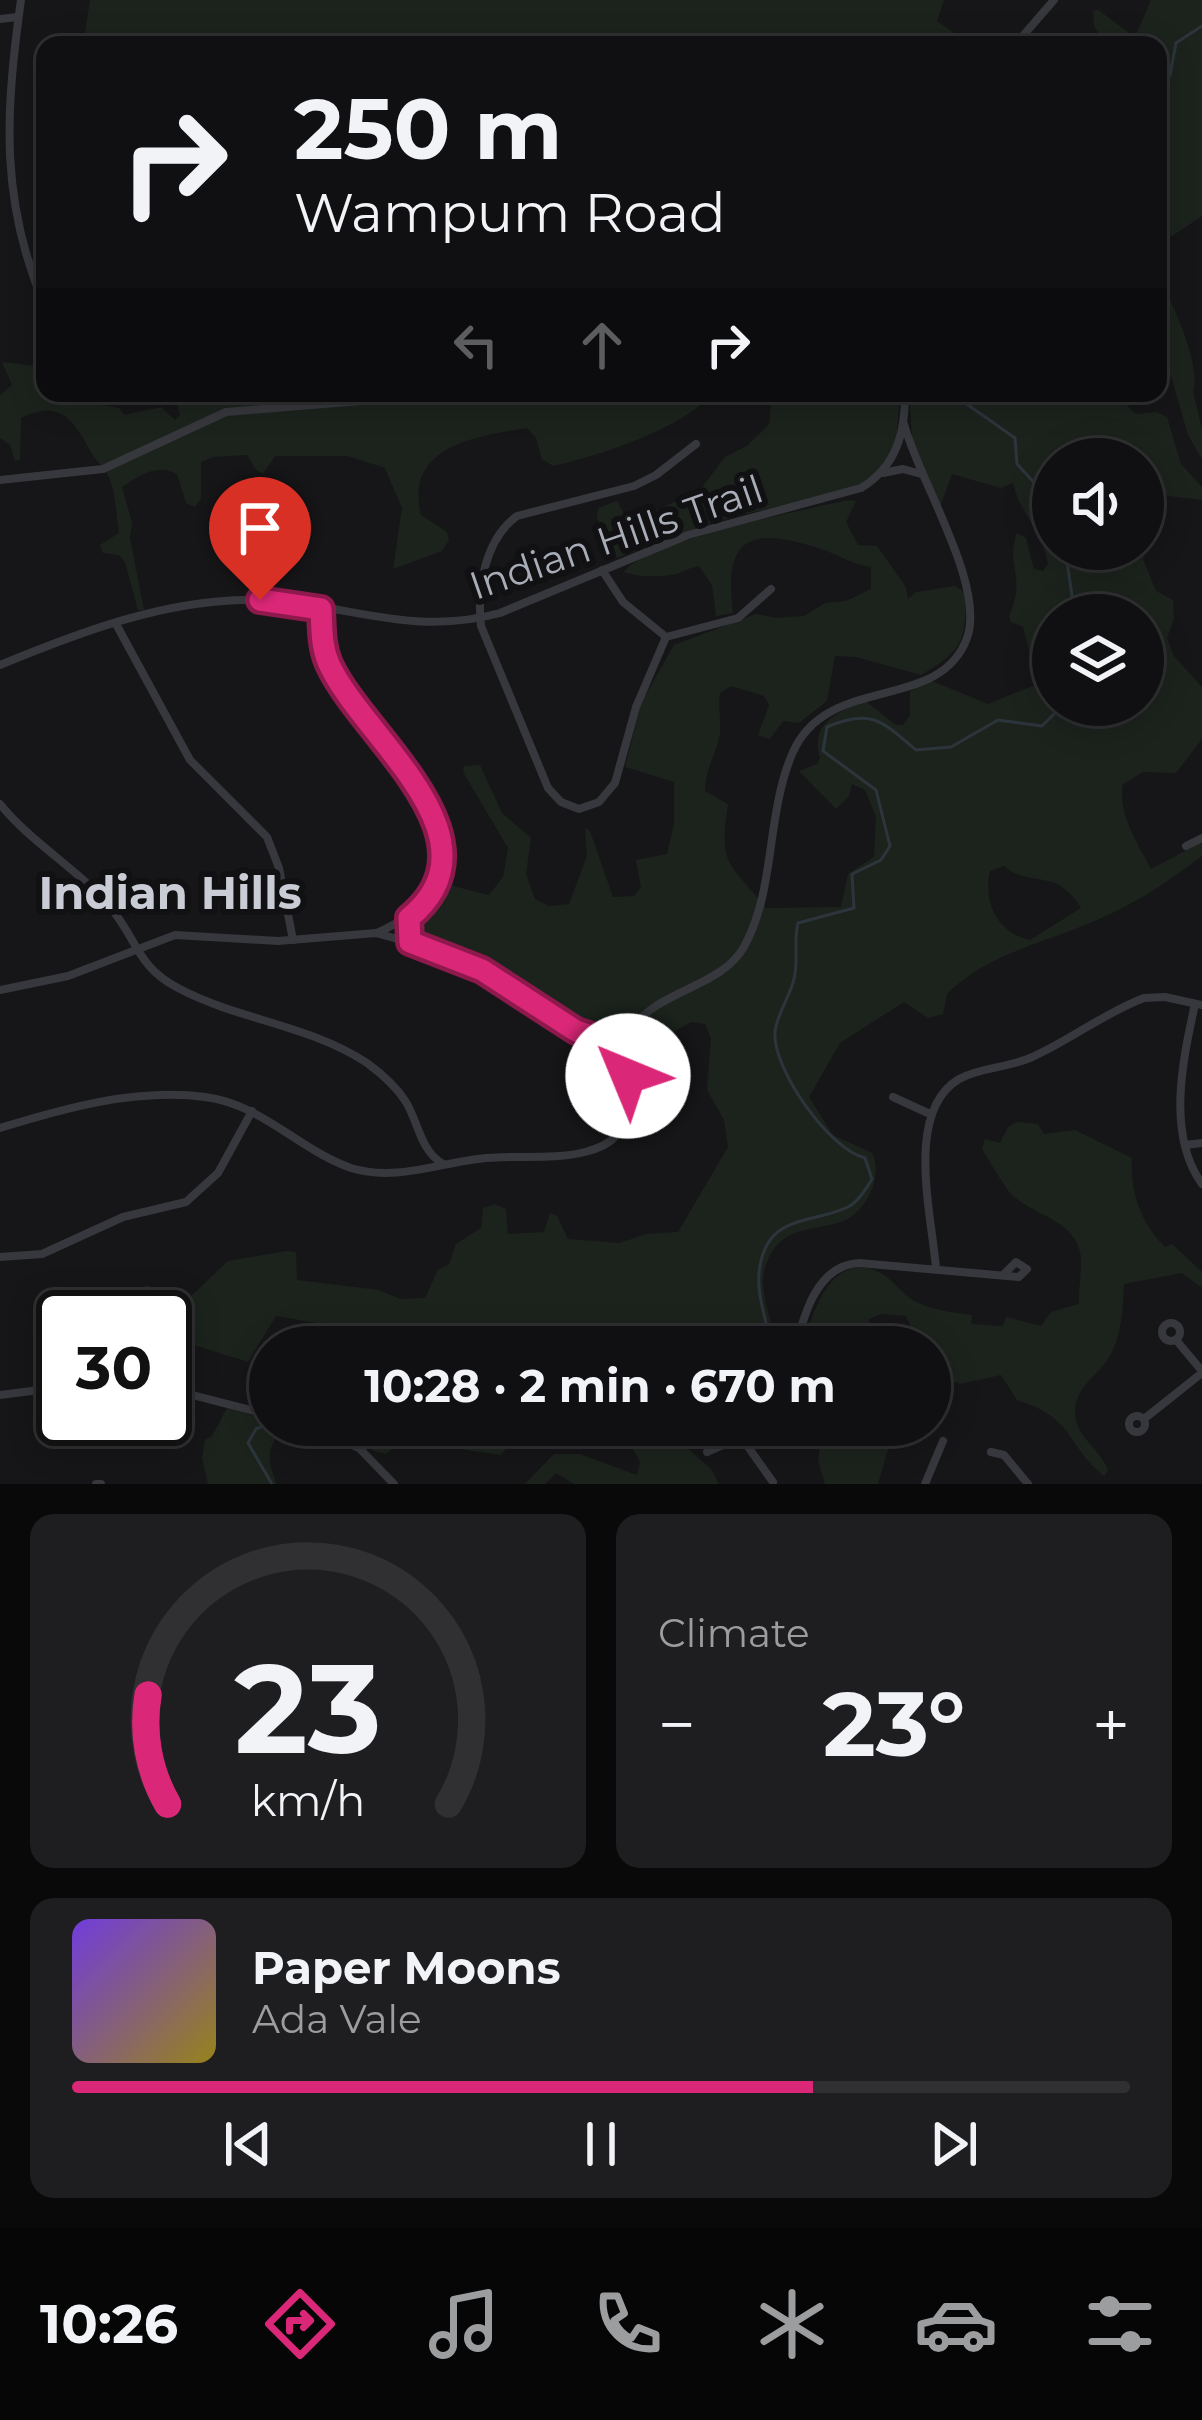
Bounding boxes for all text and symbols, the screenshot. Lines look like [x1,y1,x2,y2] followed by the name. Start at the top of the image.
[294,78,562,180] text: 250 m
[96,84,252,240] icon: right
[294,180,726,246] text: Wampum Road
[443,312,509,378] icon: left
[569,312,635,378] icon: ahead
[695,312,761,378] icon: right
[1032,438,1164,726] map controls
[1032,438,1164,570] button: sound
[463,464,769,610] street label: Indian Hills Trail
[209,477,311,600] pin
[227,495,293,561] icon: arrive
[1032,594,1164,726] button: layers
[38,865,302,920] district label: Indian Hills
[565,1013,691,1139] position arrow
[36,1290,192,1446] speed limit sign: 30
[364,1358,836,1413] text: 10:28 · 2 min · 670 m
[658,1609,810,1657] text: Climate
[234,1632,382,1784] text: 23
[823,1669,965,1779] text: 23°
[658,1684,696,1765] text: −
[1092,1684,1130,1765] text: +
[251,1774,365,1827] text: km/h
[252,1940,561,1995] text: Paper Moons
[252,1995,422,2043] text: Ada Vale
[215,2111,281,2177] icon: previous
[568,2111,634,2177] icon: pause
[921,2111,987,2177] icon: next
[258,2282,342,2366] icon: directions
[422,2282,506,2366] icon: music
[586,2282,670,2366] icon: phone
[750,2282,834,2366] icon: climate
[914,2282,998,2366] icon: car
[1078,2282,1162,2366] icon: filters
[40,2291,178,2357] text: 10:26

